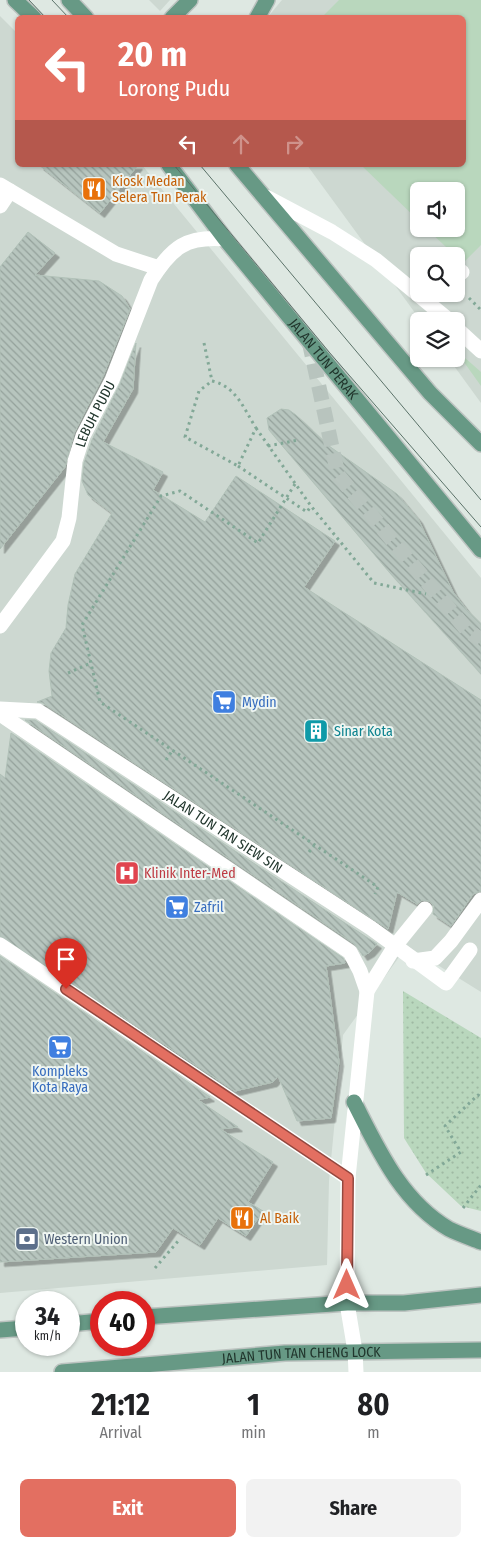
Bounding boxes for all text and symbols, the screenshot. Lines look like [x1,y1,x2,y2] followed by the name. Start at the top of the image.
[118,33,187,75] text: 20 m
[35,35,100,100] icon: left
[118,75,230,102] text: Lorong Pudu
[174,130,202,158] icon: left
[227,130,255,158] icon: ahead
[280,130,308,158] icon: right
[112,173,207,206] place label: Kiosk Medan Selera Tun Perak
[81,176,107,202] restaurant icon: Kiosk Medan Selera Tun Perak
[410,182,465,367] map controls
[410,182,465,237] button: sound
[410,247,465,302] button: search
[410,312,465,367] button: layers
[285,315,362,403] street label: JALAN TUN PERAK
[72,378,119,450] street label: LEBUH PUDU
[211,689,237,715] supermarket icon: Mydin
[242,694,277,711] place label: Mydin
[303,718,329,744] building icon: Sinar Kota
[334,723,393,740] place label: Sinar Kota
[160,787,285,877] street label: JALAN TUN TAN SIEW SIN
[114,860,140,886] hospital icon: Klinik Inter-Med
[144,865,236,882] place label: Klinik Inter-Med
[164,894,190,920] supermarket icon: Zafril
[194,899,224,916] place label: Zafril
[45,938,87,989] pin
[52,945,80,973] icon: arrive
[47,1034,73,1060] supermarket icon: Kompleks Kota Raya
[32,1063,88,1096] place label: Kompleks Kota Raya
[229,1205,255,1231] restaurant icon: Al Baik
[260,1210,299,1227] place label: Al Baik
[14,1226,40,1252] bank icon: Western Union
[44,1231,128,1248] place label: Western Union
[320,1258,372,1310] position arrow
[90,1291,155,1356] speed limit sign: 40
[35,1302,60,1332] text: 34
[34,1329,61,1343] text: km/h
[221,1344,381,1367] street label: JALAN TUN TAN CHENG LOCK
[91,1387,150,1423] text: 21:12
[247,1387,260,1423] text: 1
[357,1387,390,1423] text: 80
[99,1423,142,1442] text: Arrival
[241,1423,266,1442] text: min
[367,1423,380,1442] text: m
[20,1479,236,1537] button: Exit
[246,1479,461,1537] button: Share

